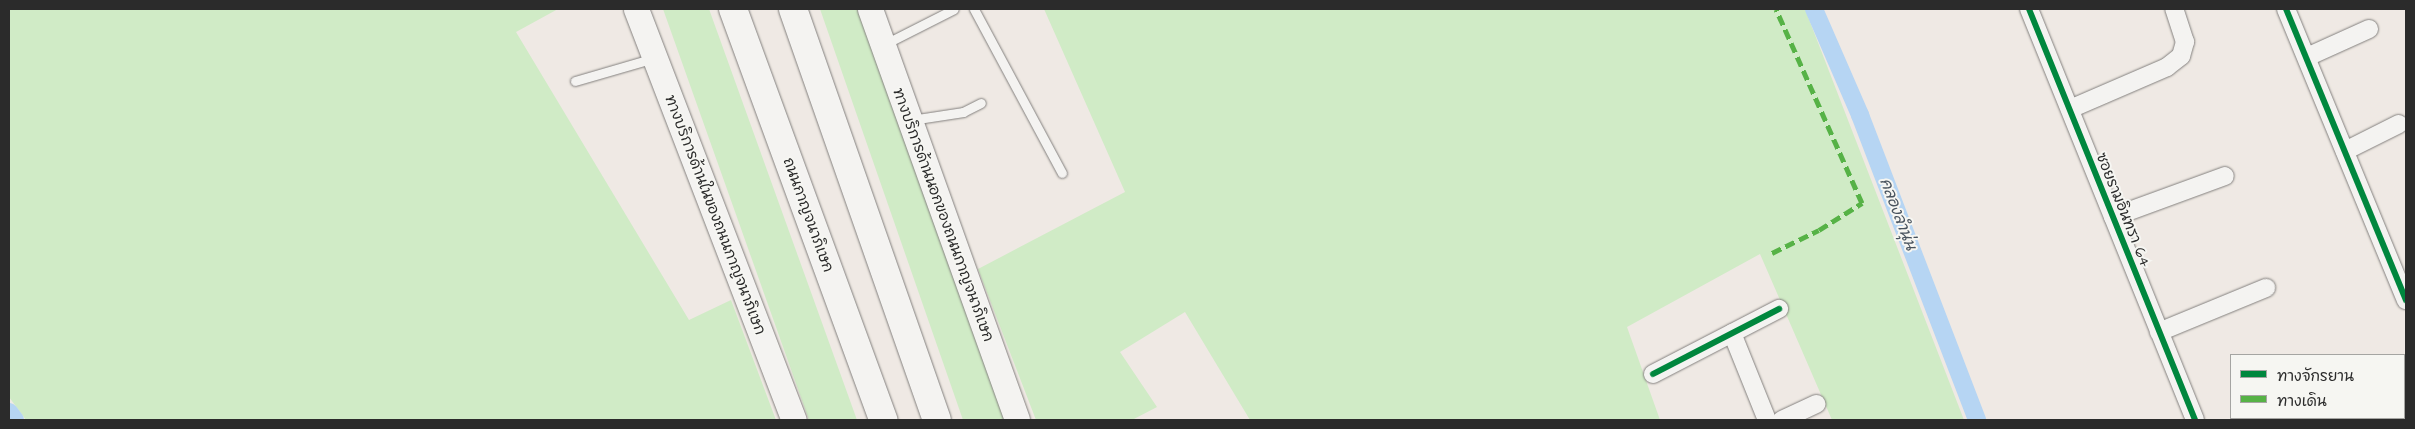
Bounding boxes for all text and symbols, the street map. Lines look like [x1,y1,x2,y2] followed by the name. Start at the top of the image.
[889,86,997,344] street label: ทางบริการด้านนอกของถนนกาญจนาภิเษก
[661,92,769,338] street label: ทางบริการด้านในของถนนกาญจนาภิเษก
[2092,150,2154,270] street label: ซอยรามอินทรา 64
[779,155,837,275] street label: ถนนกาญจนาภิเษก
[1875,175,1921,253] water label: คลองลำนุ่น
[2230,354,2405,419] legend
[2277,366,2354,387] text: ทางจักรยาน
[2277,391,2327,412] text: ทางเดิน

